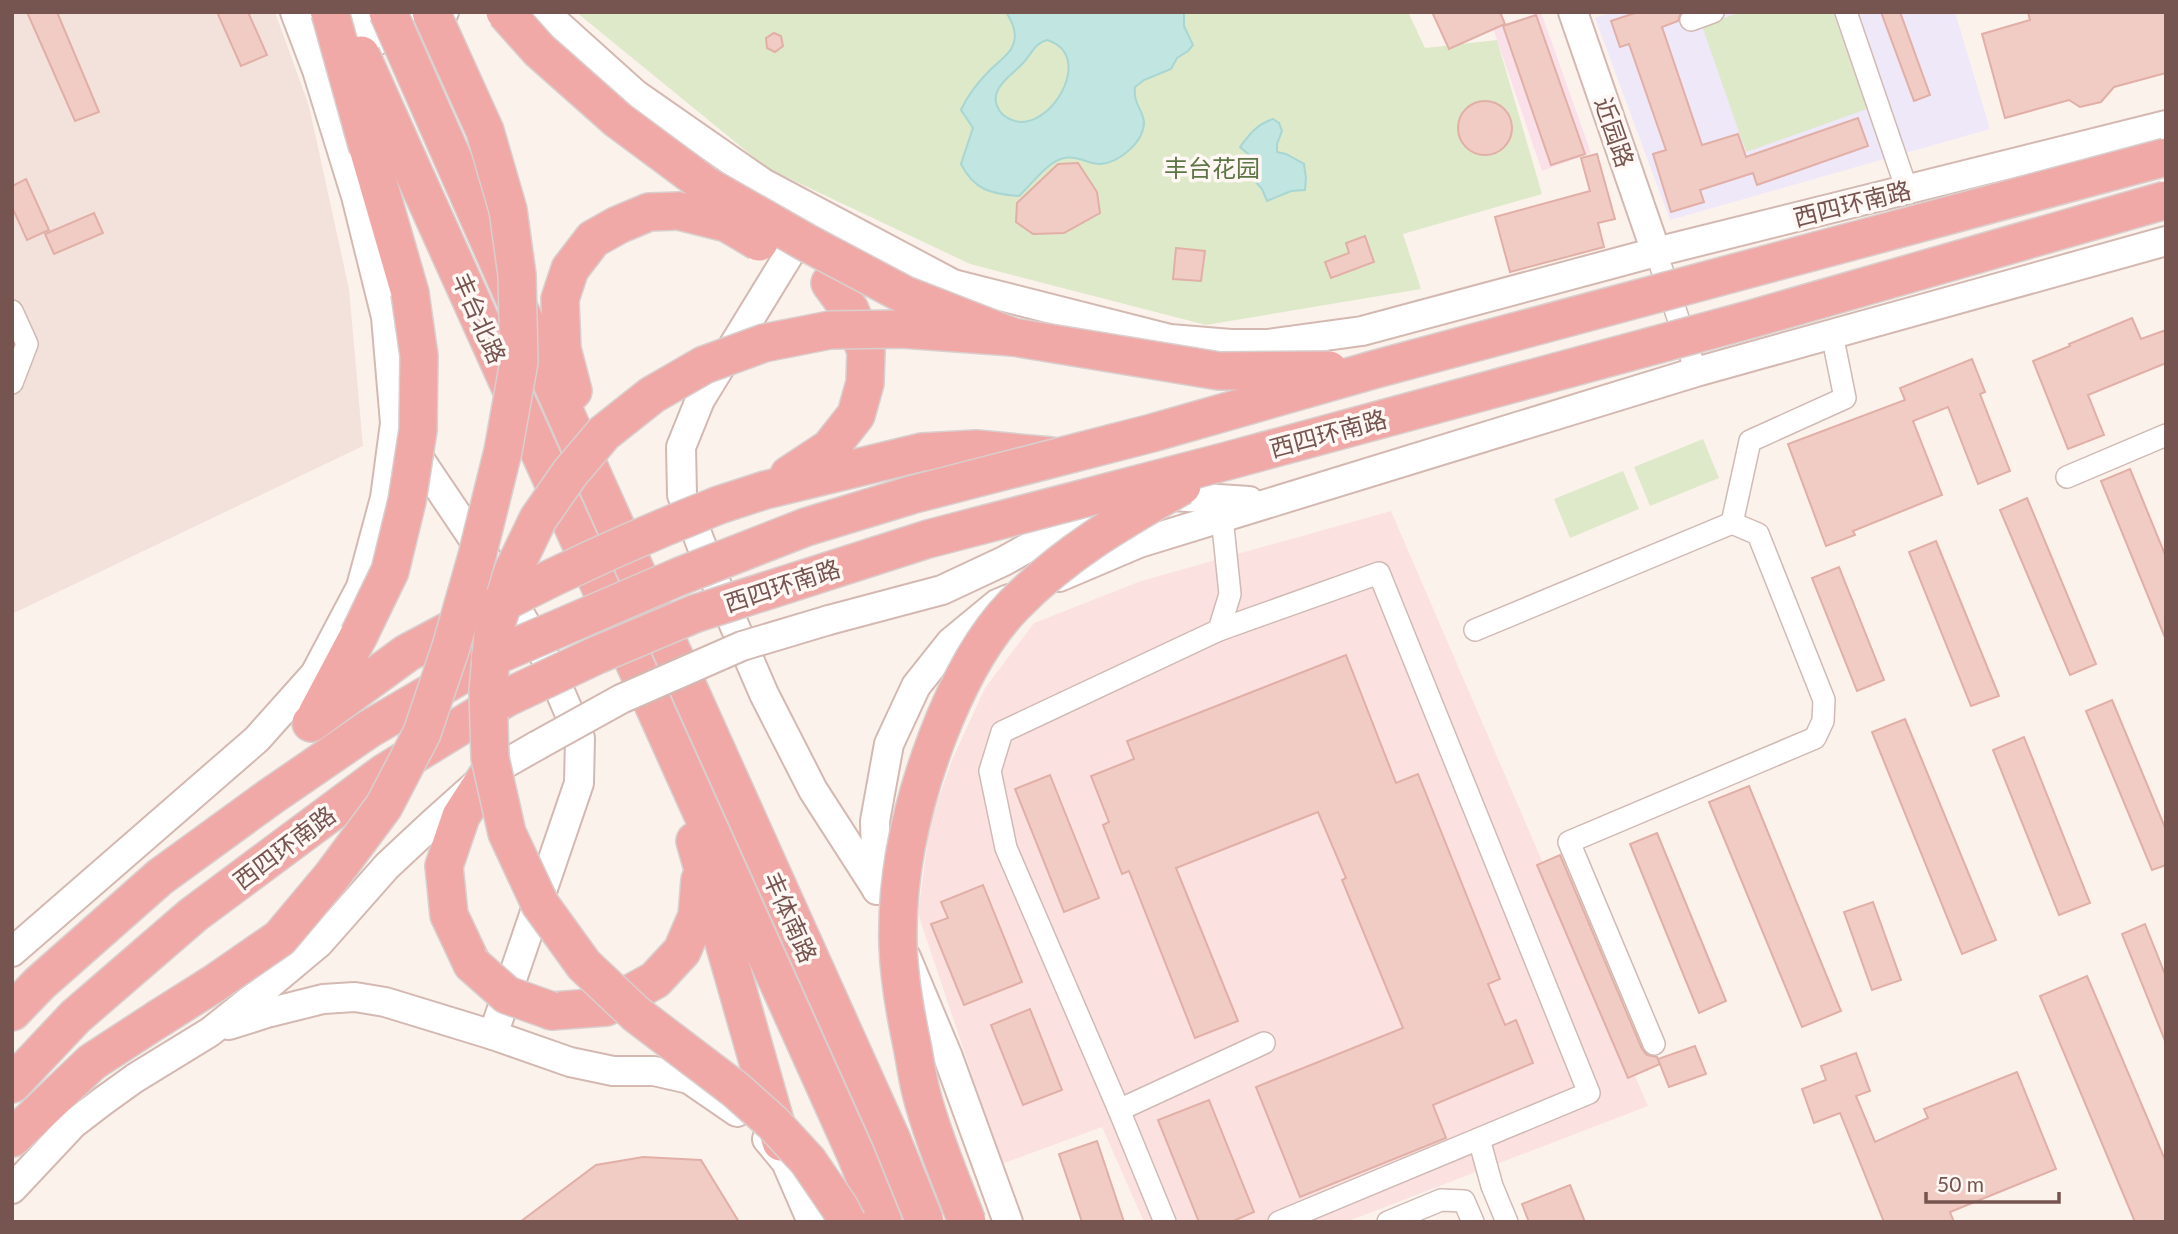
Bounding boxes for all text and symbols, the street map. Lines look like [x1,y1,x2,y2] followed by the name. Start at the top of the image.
[1590,93,1640,171] street label: 近园路
[1164,153,1260,182] park label: 丰台花园
[1790,174,1914,232] street label: 西四环南路
[447,268,513,368] street label: 丰台北路
[1266,403,1390,463] street label: 西四环南路
[720,553,844,617] street label: 西四环南路
[227,799,341,895] street label: 西四环南路
[758,867,824,967] street label: 丰体南路
[1926,1160,2059,1204] scale bar
[1937,1171,1984,1196] text: 50 m

